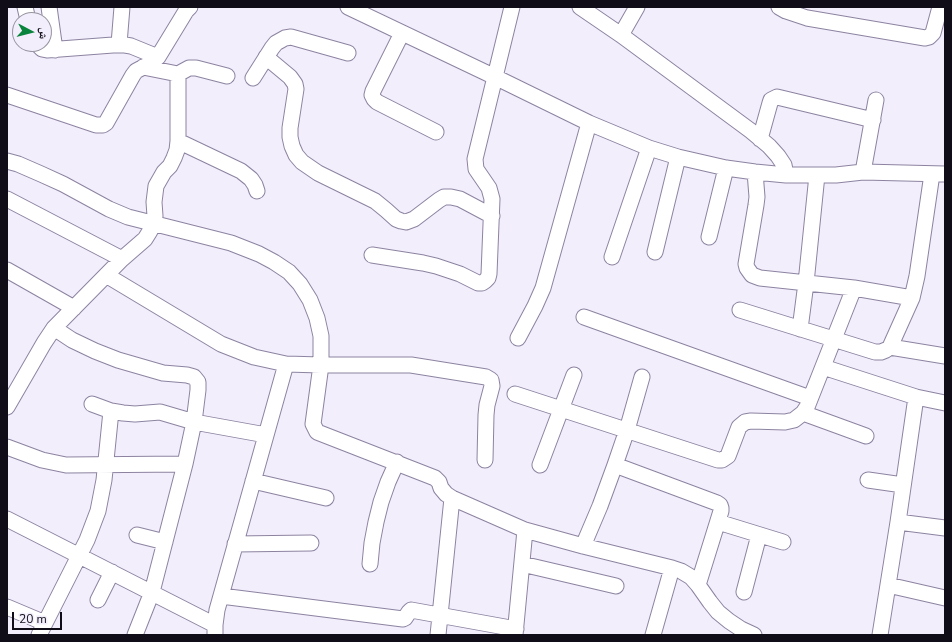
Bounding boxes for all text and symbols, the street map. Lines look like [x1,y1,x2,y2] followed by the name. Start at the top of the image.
[12,12,52,52] north arrow
[35,27,52,40] text: ش
[14,604,64,630] scale bar
[19,611,47,627] text: 20 m

